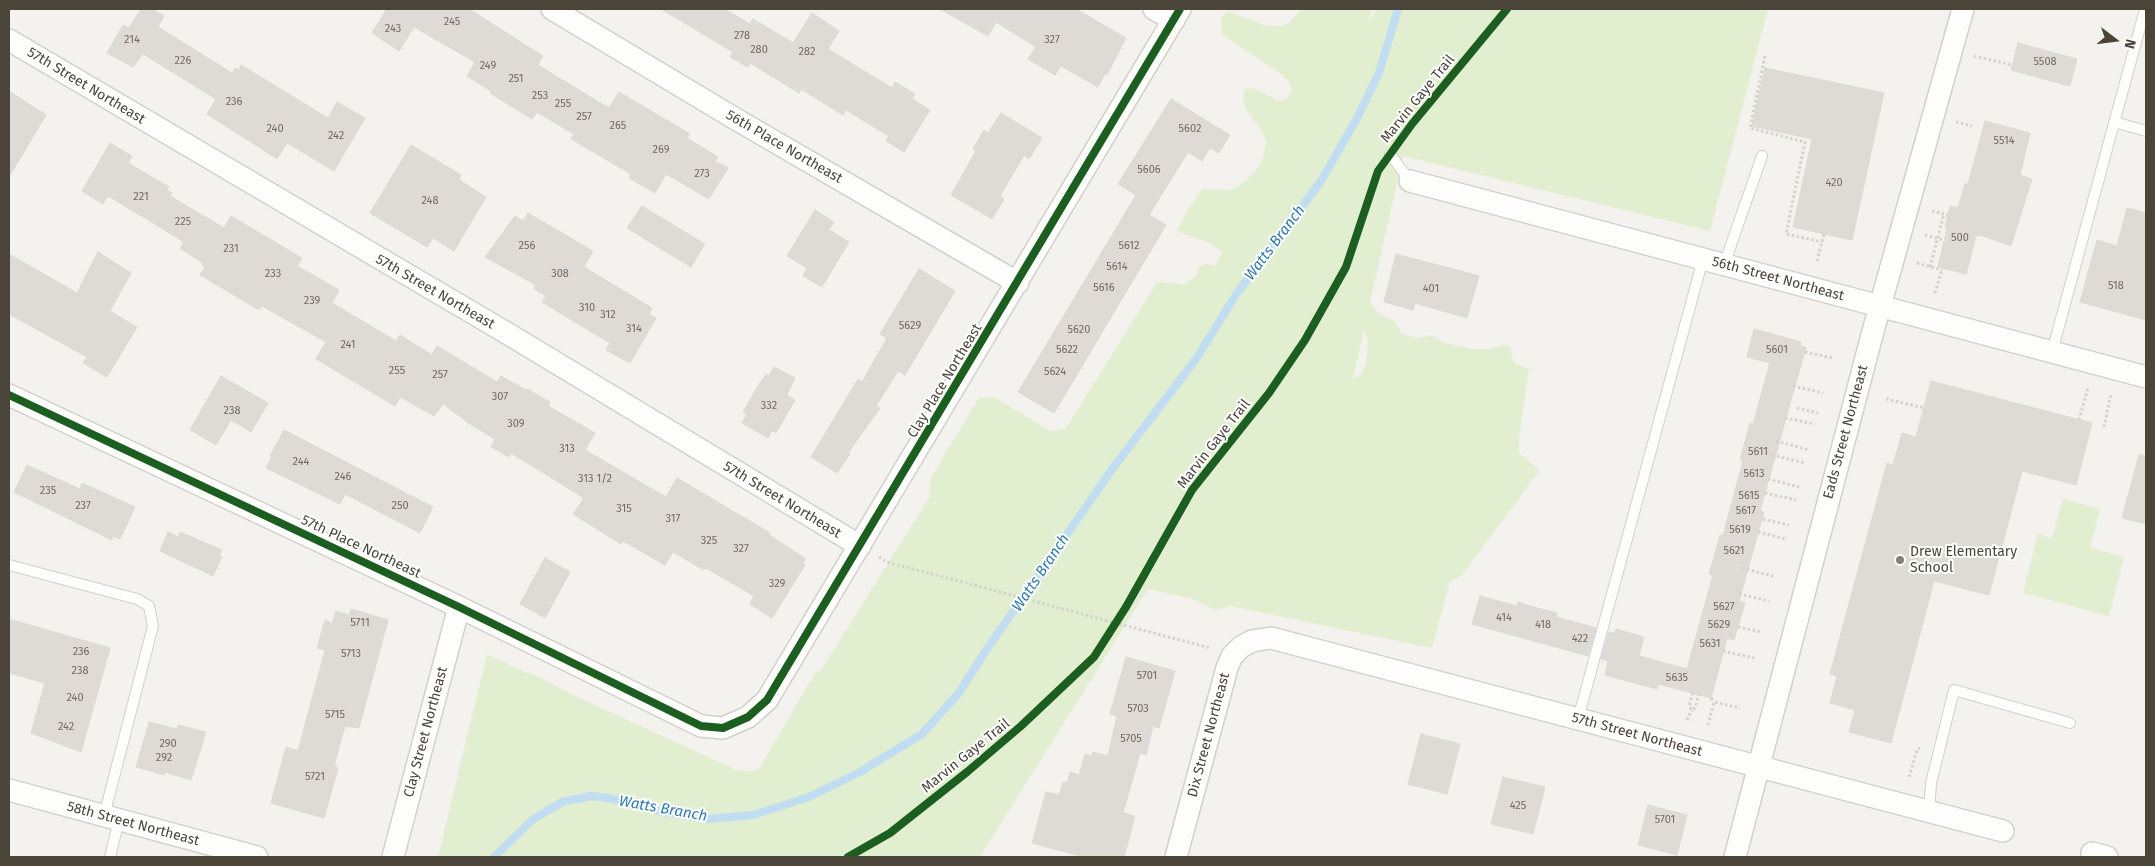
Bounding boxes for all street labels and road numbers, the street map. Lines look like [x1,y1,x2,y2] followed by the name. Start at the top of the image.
[24,44,148,128] street label: 57th Street Northeast
[1377,52,1459,146] street label: Marvin Gaye Trail
[723,107,845,187] street label: 56th Place Northeast
[373,251,497,333] street label: 57th Street Northeast
[1710,253,1846,305] street label: 56th Street Northeast
[904,321,986,441] street label: Clay Place Northeast
[1820,363,1872,501] street label: Eads Street Northeast
[1174,396,1254,492] street label: Marvin Gaye Trail
[720,458,844,542] street label: 57th Street Northeast
[298,512,424,582] street label: 57th Place Northeast
[400,665,452,799] street label: Clay Street Northeast
[1184,671,1234,799] street label: Dix Street Northeast
[1570,709,1704,761] street label: 57th Street Northeast
[919,715,1013,797] street label: Marvin Gaye Trail
[65,798,201,850] street label: 58th Street Northeast

